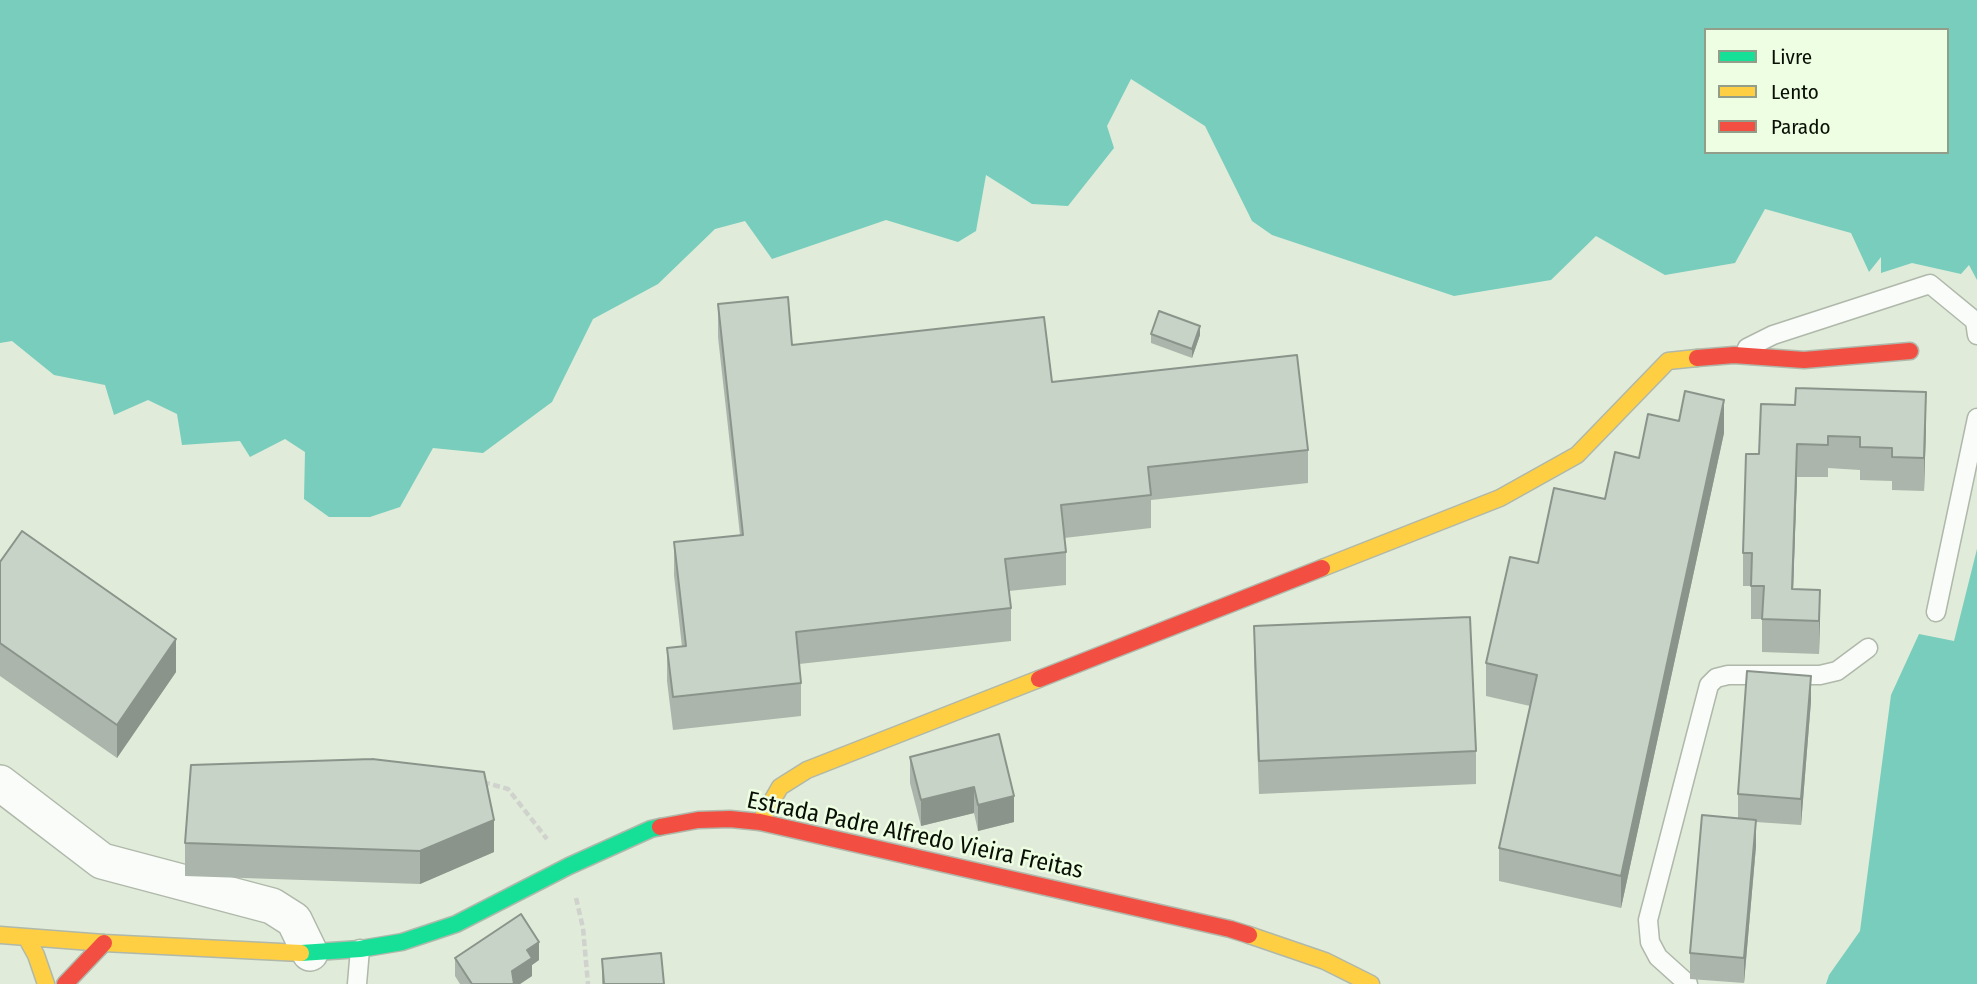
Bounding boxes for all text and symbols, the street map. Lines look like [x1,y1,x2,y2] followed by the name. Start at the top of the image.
[1704,28,1949,154] legend
[1771,44,1812,70] text: Livre
[1771,79,1819,105] text: Lento
[1771,114,1830,140] text: Parado
[744,786,1086,886] street label: Estrada Padre Alfredo Vieira Freitas

